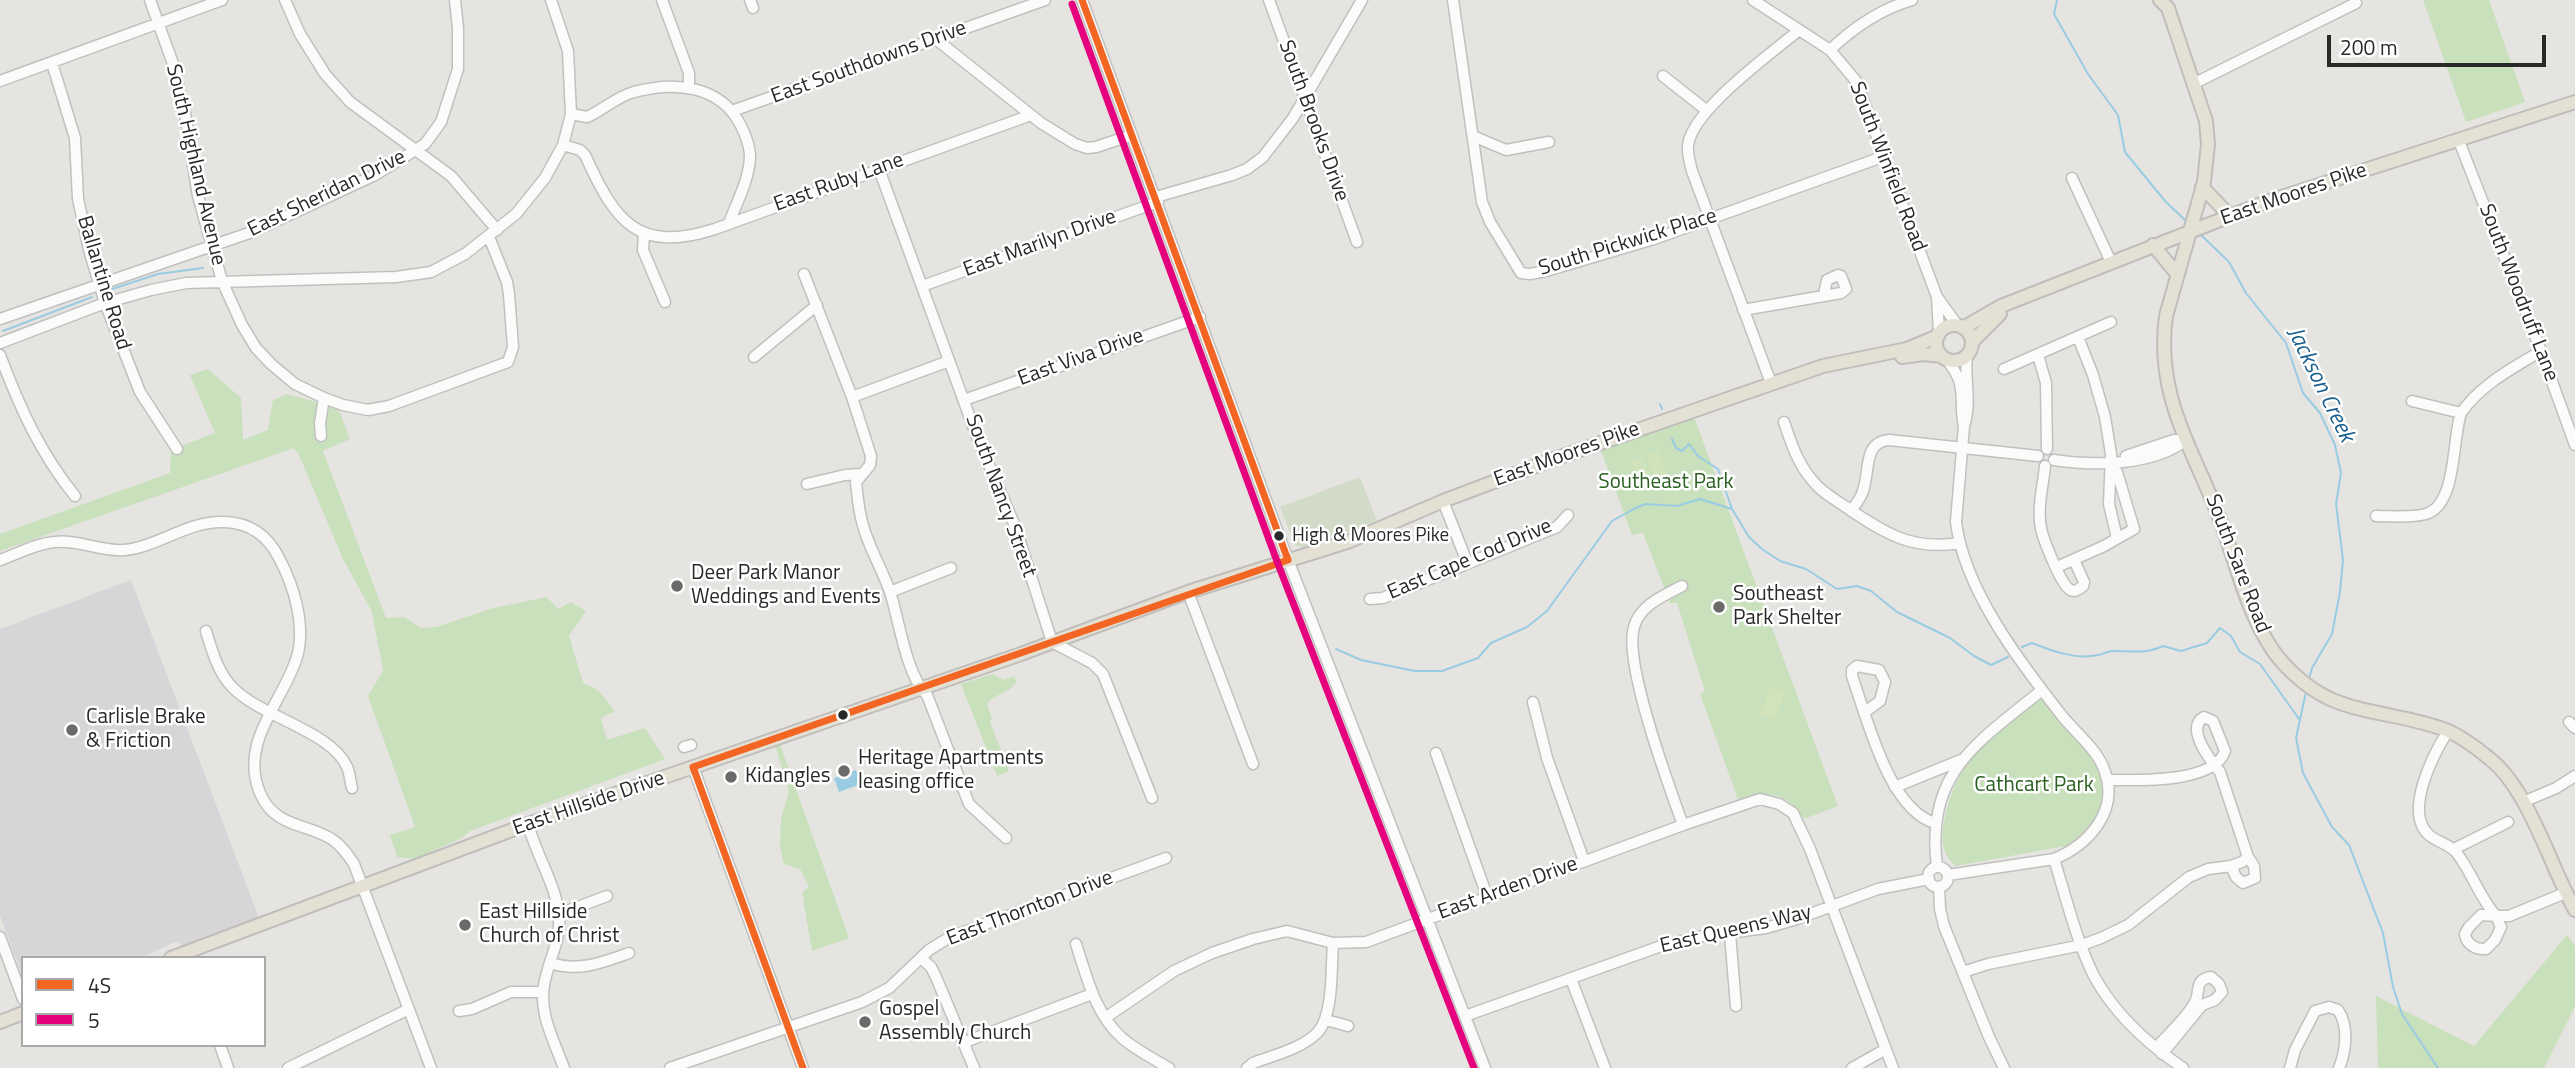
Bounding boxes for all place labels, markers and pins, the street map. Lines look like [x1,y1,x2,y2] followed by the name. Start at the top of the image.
[1292,525,1449,547] place label: High & Moores Pike
[1272,529,1286,543] marker: High & Moores Pike
[691,561,881,611] place label: Deer Park Manor Weddings and Events
[669,578,685,594] marker: Deer Park Manor Weddings and Events
[1733,582,1841,632] place label: Southeast Park Shelter
[1711,599,1727,615] marker: Southeast Park Shelter
[86,705,206,755] place label: Carlisle Brake & Friction
[836,708,850,722] unlabelled marker
[64,722,80,738] marker: Carlisle Brake & Friction
[858,746,1044,796] place label: Heritage Apartments leasing office
[836,763,852,779] marker: Heritage Apartments leasing office
[745,764,830,790] place label: Kidangles
[723,769,739,785] marker: Kidangles
[479,900,619,950] place label: East Hillside Church of Christ
[457,917,473,933] marker: East Hillside Church of Christ
[879,997,1031,1047] place label: Gospel Assembly Church
[857,1014,873,1030] marker: Gospel Assembly Church

